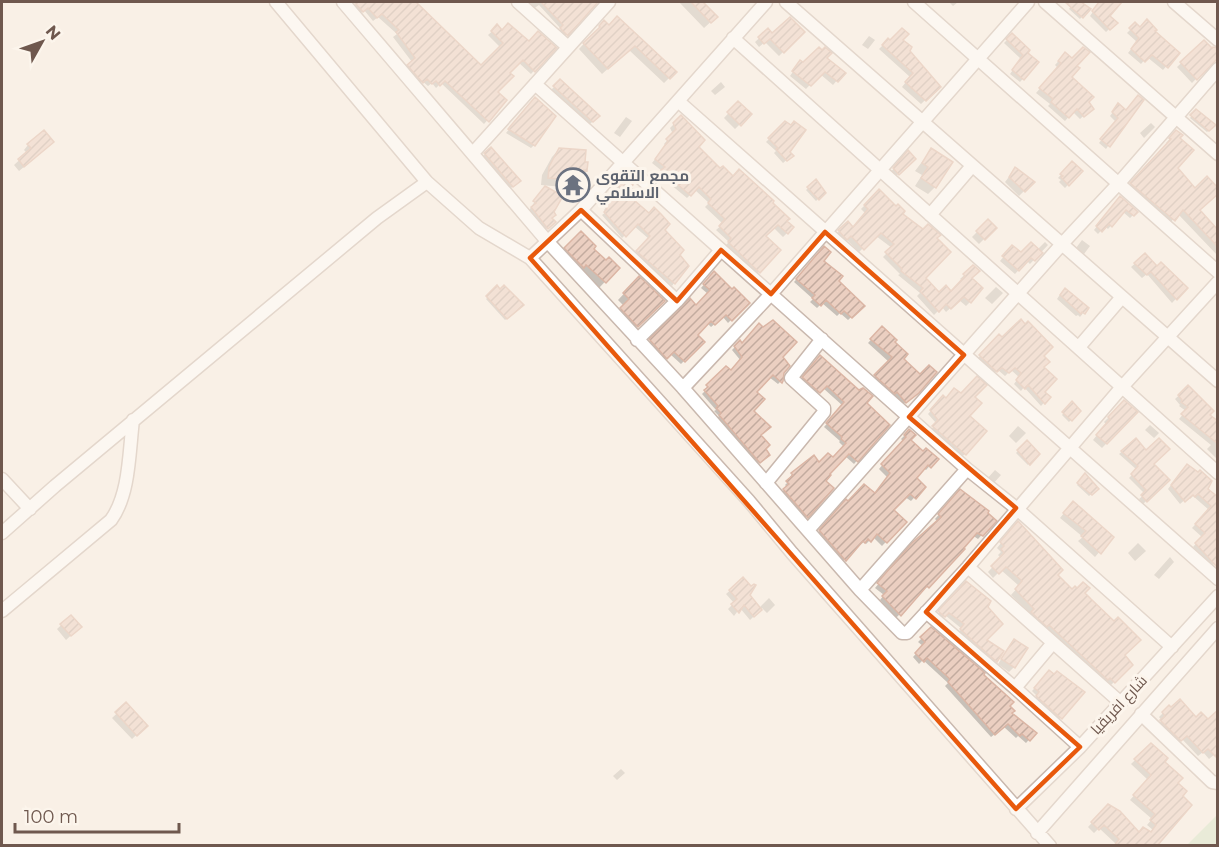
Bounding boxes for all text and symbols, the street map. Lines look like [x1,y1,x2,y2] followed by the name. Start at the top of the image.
[12,12,72,72] north arrow
[42,22,65,44] text: N
[596,166,689,205] place label: مجمع التقوى الاسلامي
[555,167,591,203] temple icon: مجمع التقوى الاسلامي
[1086,671,1152,740] street label: شارع افريقيا
[15,796,178,834] scale bar
[24,806,78,828] text: 100 m

